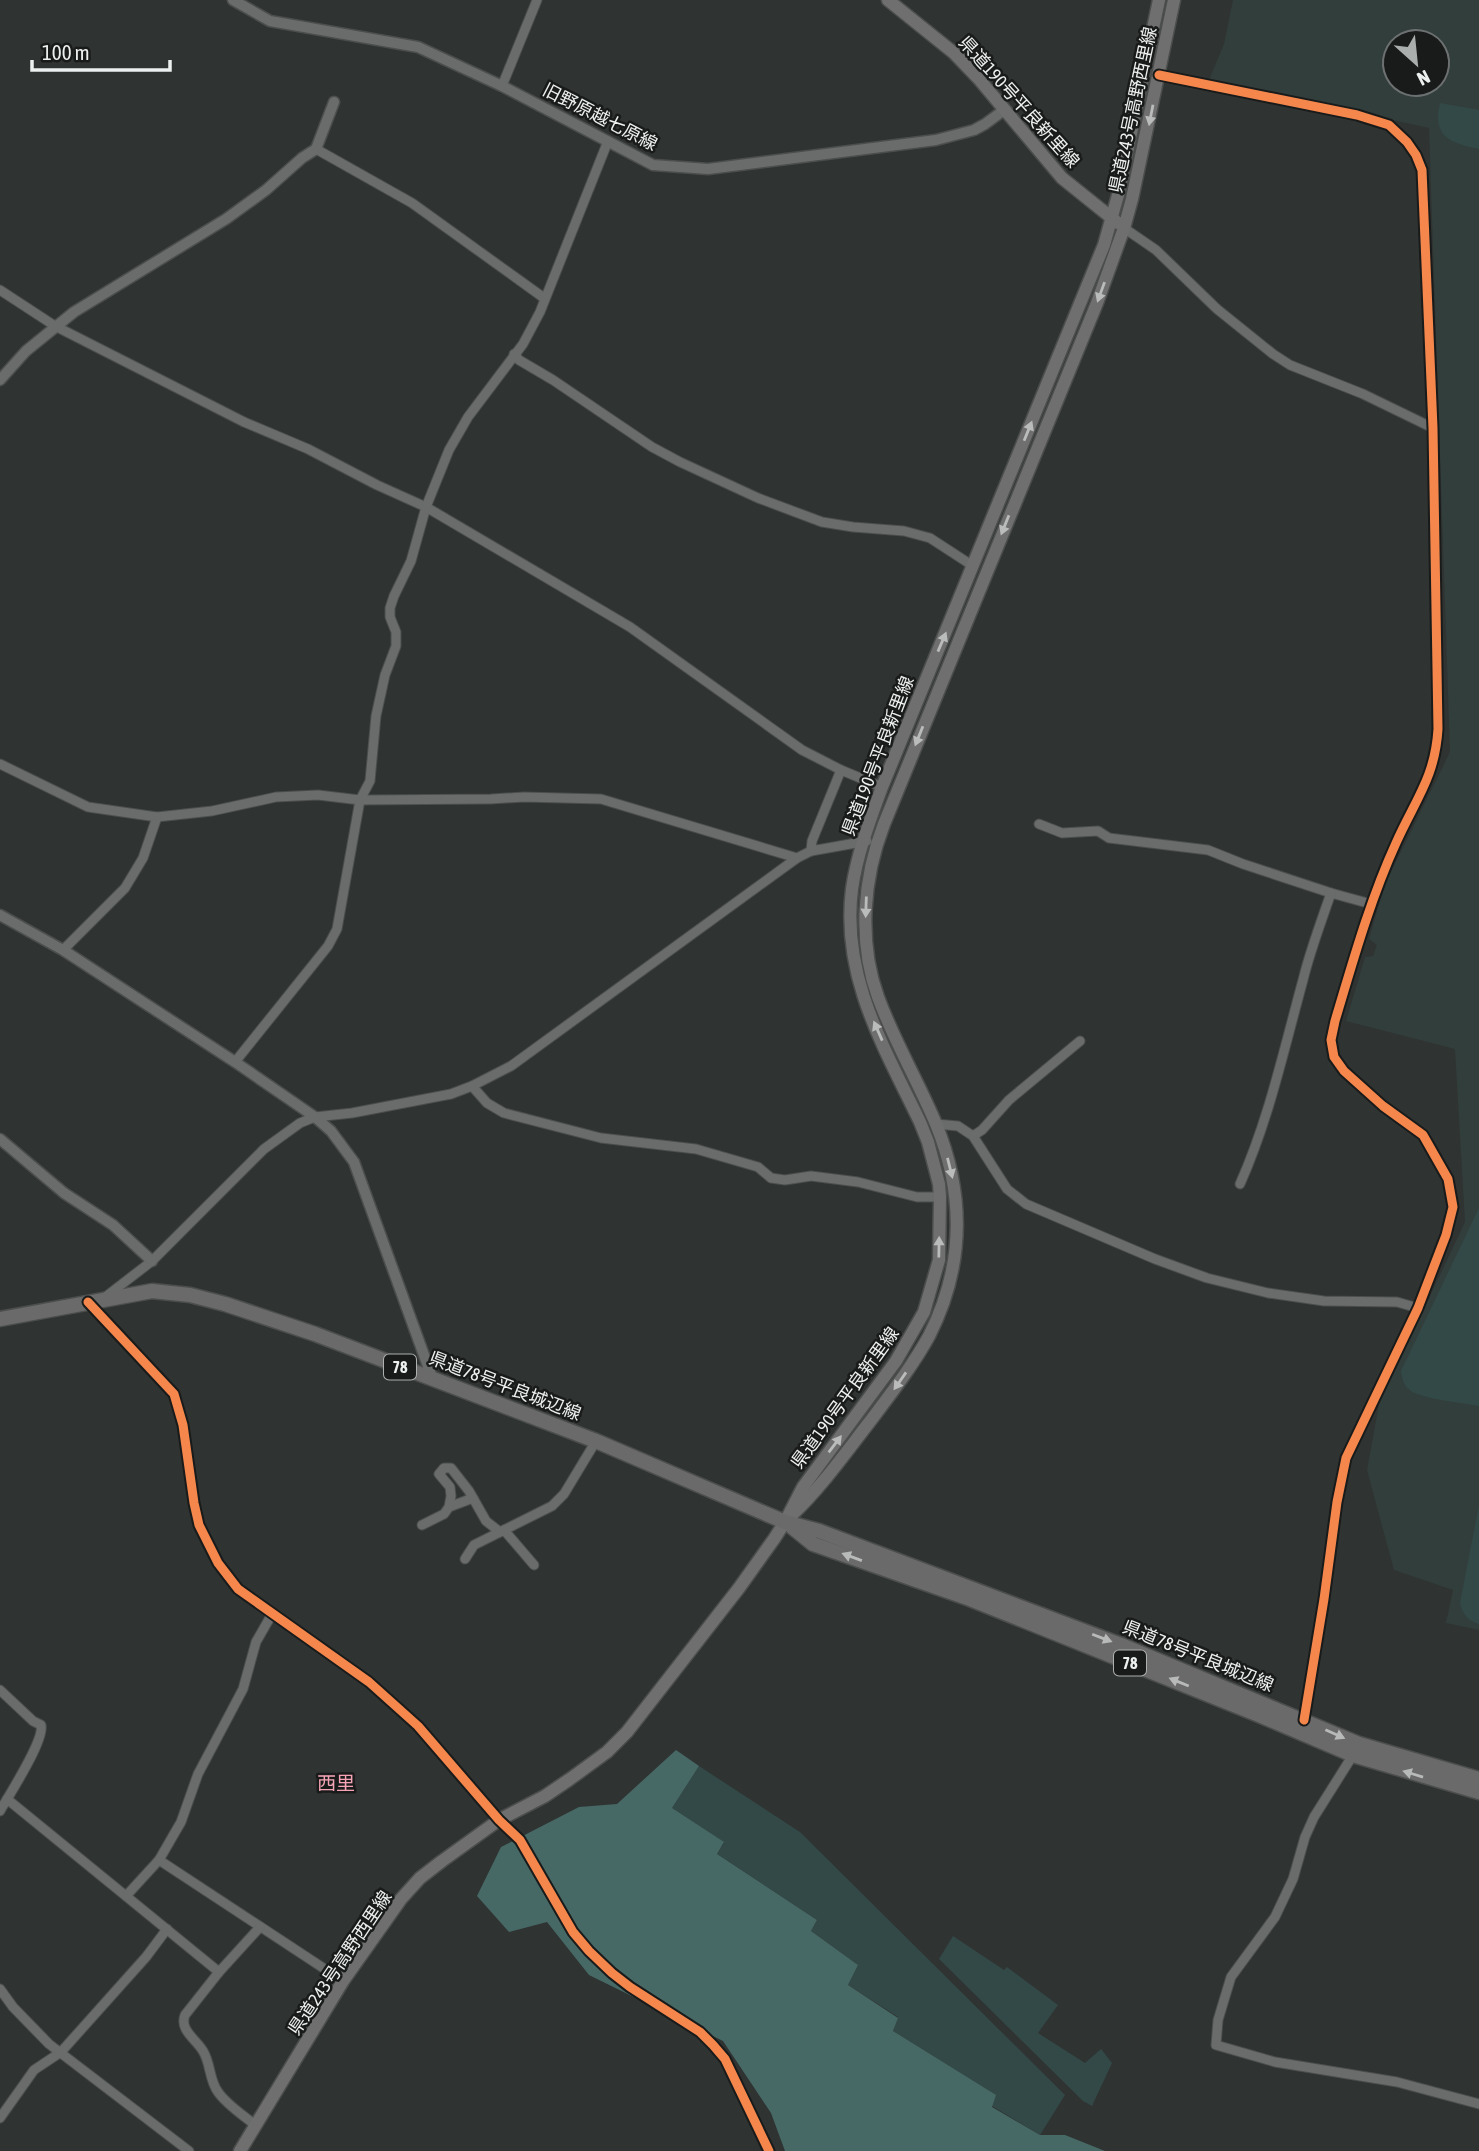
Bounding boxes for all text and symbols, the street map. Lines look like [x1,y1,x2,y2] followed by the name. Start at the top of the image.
[1105,25,1160,195] street label: 県道243号高野西里線
[32,28,170,72] scale bar
[1381,28,1451,98] north arrow
[955,32,1084,172] street label: 県道190号平良新里線
[42,40,90,64] text: 100 m
[1414,66,1434,90] text: N
[539,79,661,155] street label: 旧野原越七原線
[1145,104,1156,126] one-way arrow
[1096,282,1107,303] one-way arrow
[1023,420,1034,441] one-way arrow
[1000,515,1011,536] one-way arrow
[937,631,948,652] one-way arrow
[837,673,918,839] street label: 県道190号平良新里線
[913,725,924,746] one-way arrow
[861,897,872,919] one-way arrow
[872,1021,883,1042] one-way arrow
[945,1157,956,1179] one-way arrow
[934,1235,945,1257] one-way arrow
[786,1323,903,1472] street label: 県道190号平良新里線
[426,1347,584,1424] street label: 県道78号平良城辺線
[384,1354,416,1380] road number: 78
[893,1372,907,1390] one-way arrow
[827,1435,841,1453] one-way arrow
[841,1551,862,1562] one-way arrow
[1119,1616,1277,1696] street label: 県道78号平良城辺線
[1092,1633,1113,1644] one-way arrow
[1114,1651,1146,1676] road number: 78
[1168,1677,1189,1688] one-way arrow
[1325,1729,1346,1740] one-way arrow
[1403,1768,1424,1778] one-way arrow
[317,1772,355,1794] district label: 西里
[284,1887,396,2039] street label: 県道243号高野西里線

